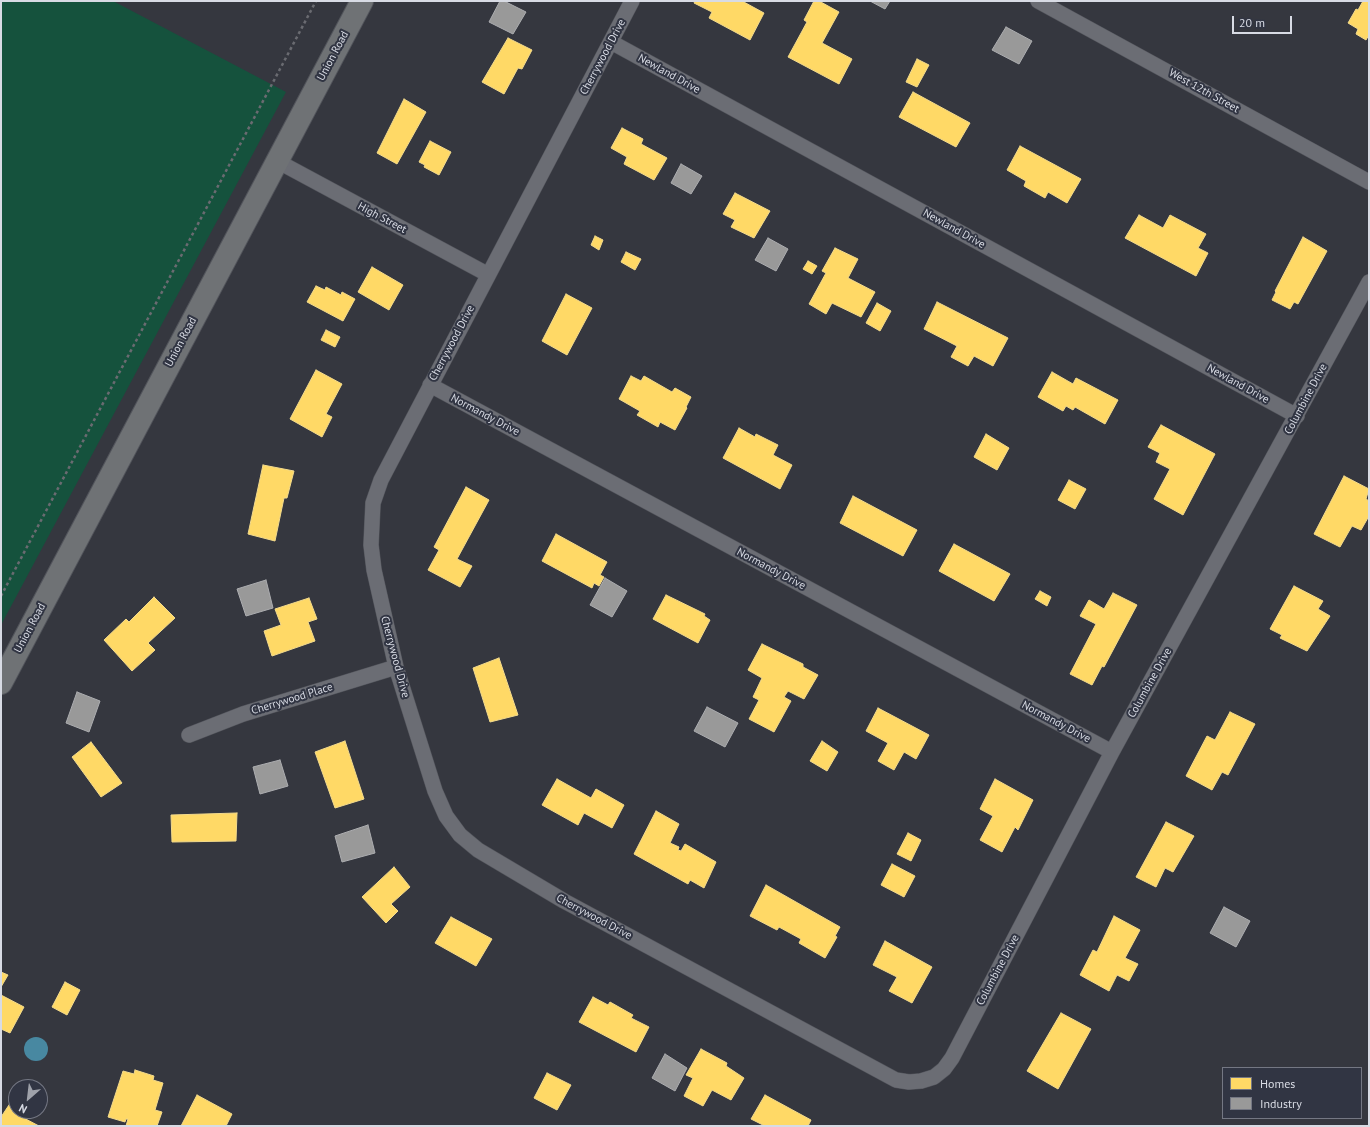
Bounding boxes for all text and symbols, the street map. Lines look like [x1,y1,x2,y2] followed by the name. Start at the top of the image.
[1234,8,1294,34] scale bar
[1239,15,1265,30] text: 20 m
[577,17,629,97] street label: Cherrywood Drive
[314,29,352,83] street label: Union Road
[636,51,702,97] street label: Newland Drive
[1167,66,1241,116] street label: West 12th Street
[355,200,409,236] street label: High Street
[921,206,987,252] street label: Newland Drive
[426,303,478,383] street label: Cherrywood Drive
[162,315,200,369] street label: Union Road
[1205,361,1271,407] street label: Newland Drive
[1282,361,1330,437] street label: Columbine Drive
[448,391,522,439] street label: Normandy Drive
[734,545,808,593] street label: Normandy Drive
[11,601,49,655] street label: Union Road
[378,615,412,699] street label: Cherrywood Drive
[1125,646,1175,720] street label: Columbine Drive
[250,680,334,718] street label: Cherrywood Place
[1019,698,1093,746] street label: Normandy Drive
[554,891,634,943] street label: Cherrywood Drive
[974,932,1022,1008] street label: Columbine Drive
[1222,1067,1362,1119] legend
[1260,1076,1295,1091] text: Homes
[8,1079,48,1119] north arrow
[1260,1096,1302,1111] text: Industry
[16,1101,29,1117] text: N

